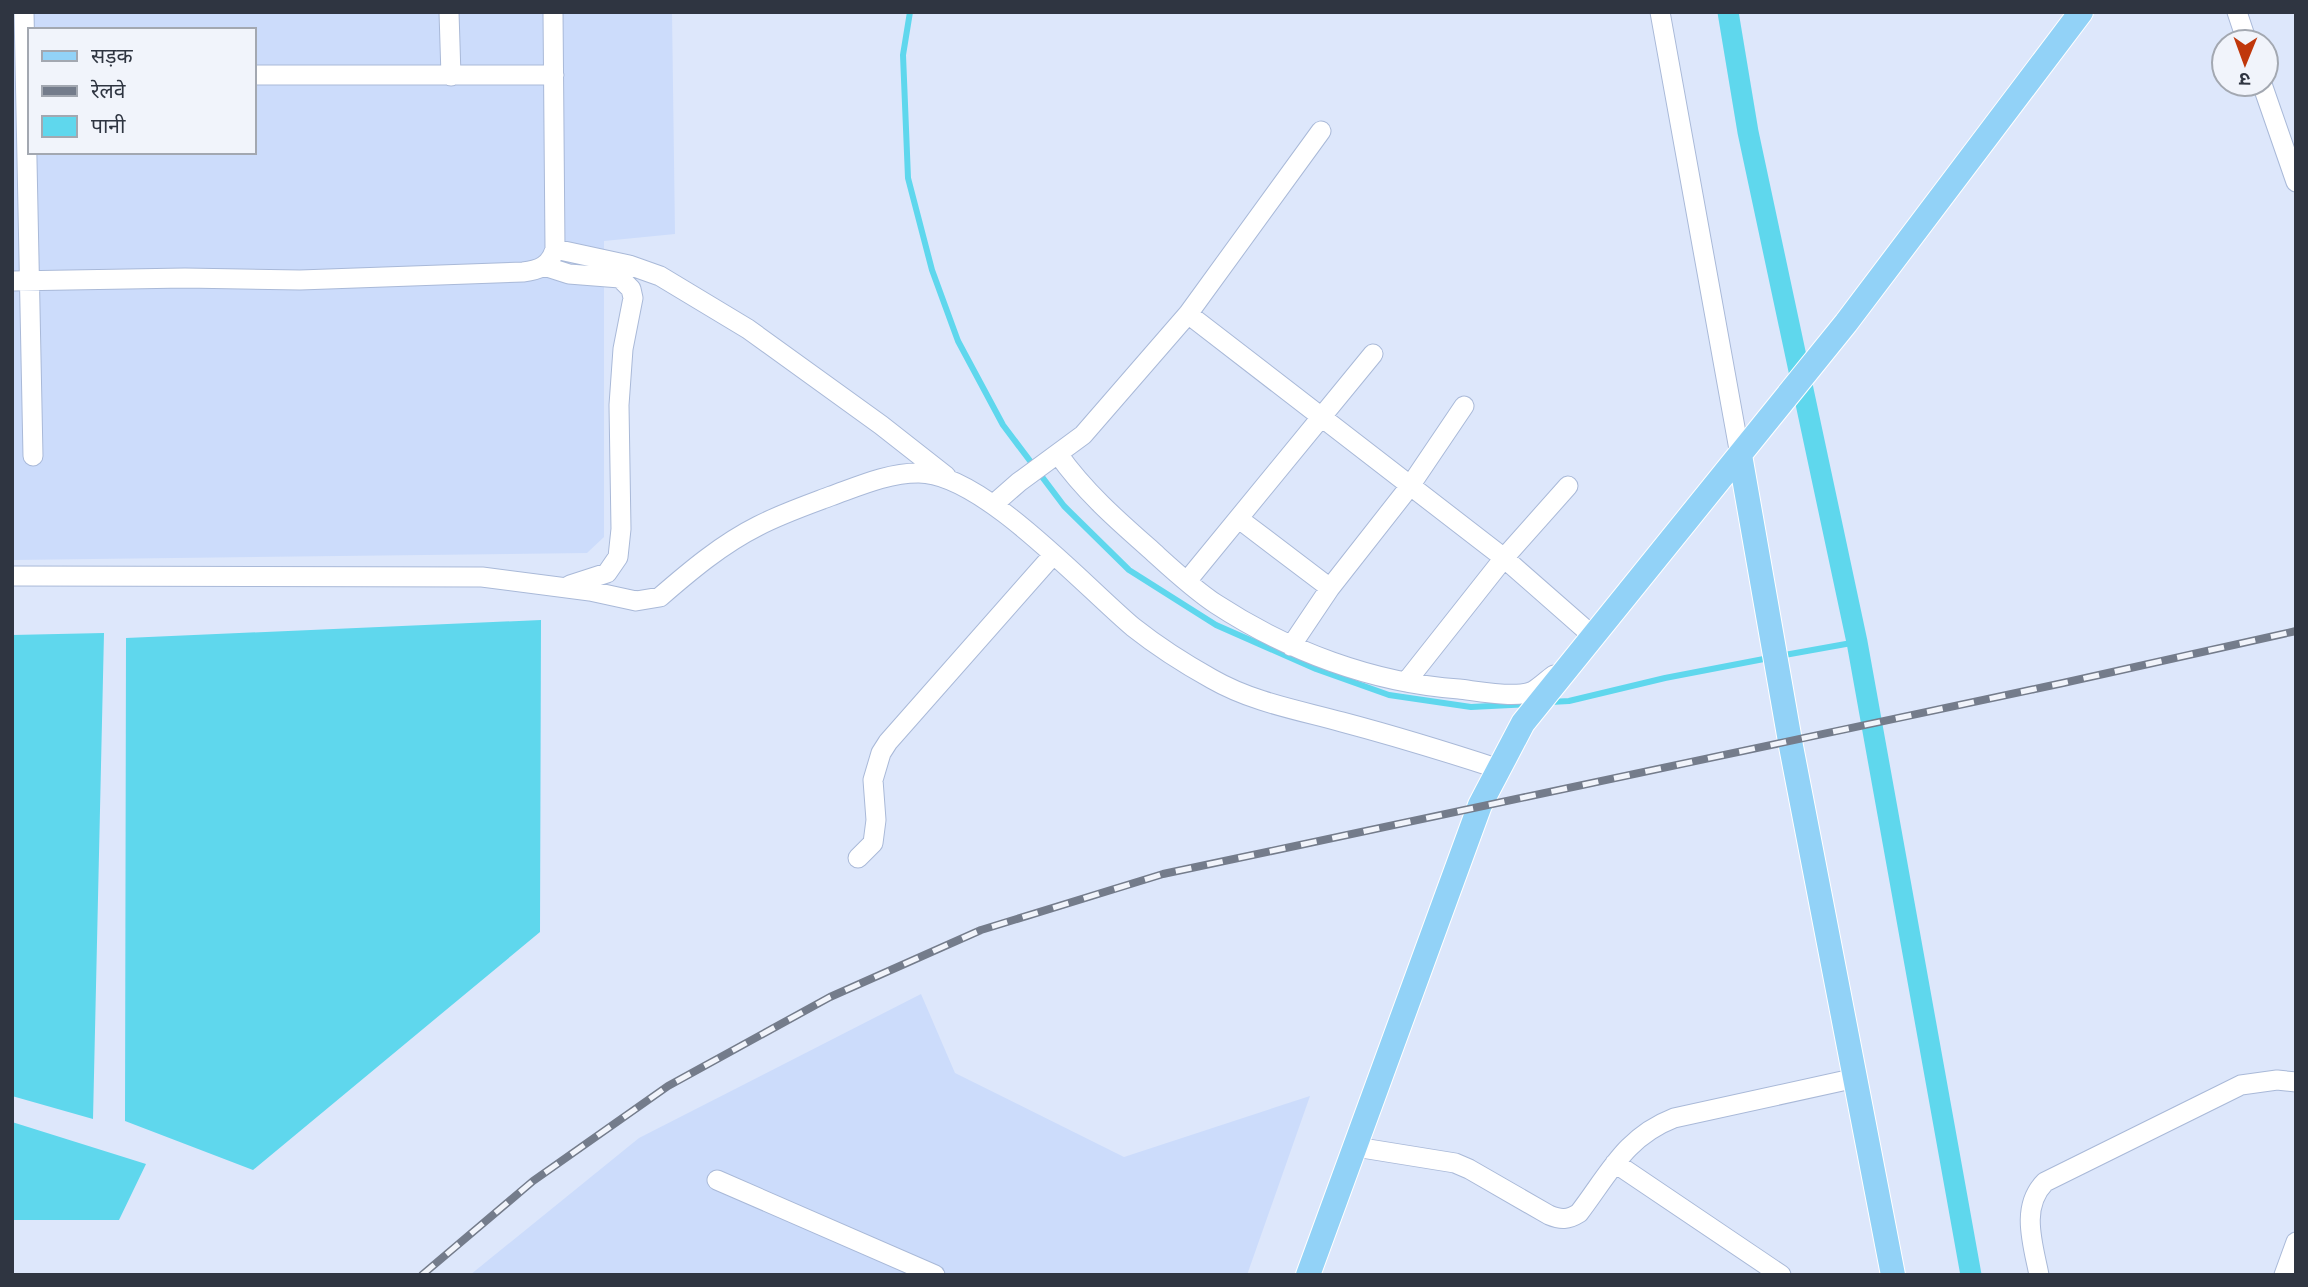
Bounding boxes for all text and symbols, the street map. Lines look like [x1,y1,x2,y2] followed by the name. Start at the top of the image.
[28,28,256,154] legend
[2210,28,2280,98] north arrow
[91,43,133,68] text: सड़क
[2238,68,2250,91] text: उ
[90,78,126,103] text: रेलवे
[91,113,126,138] text: पानी

